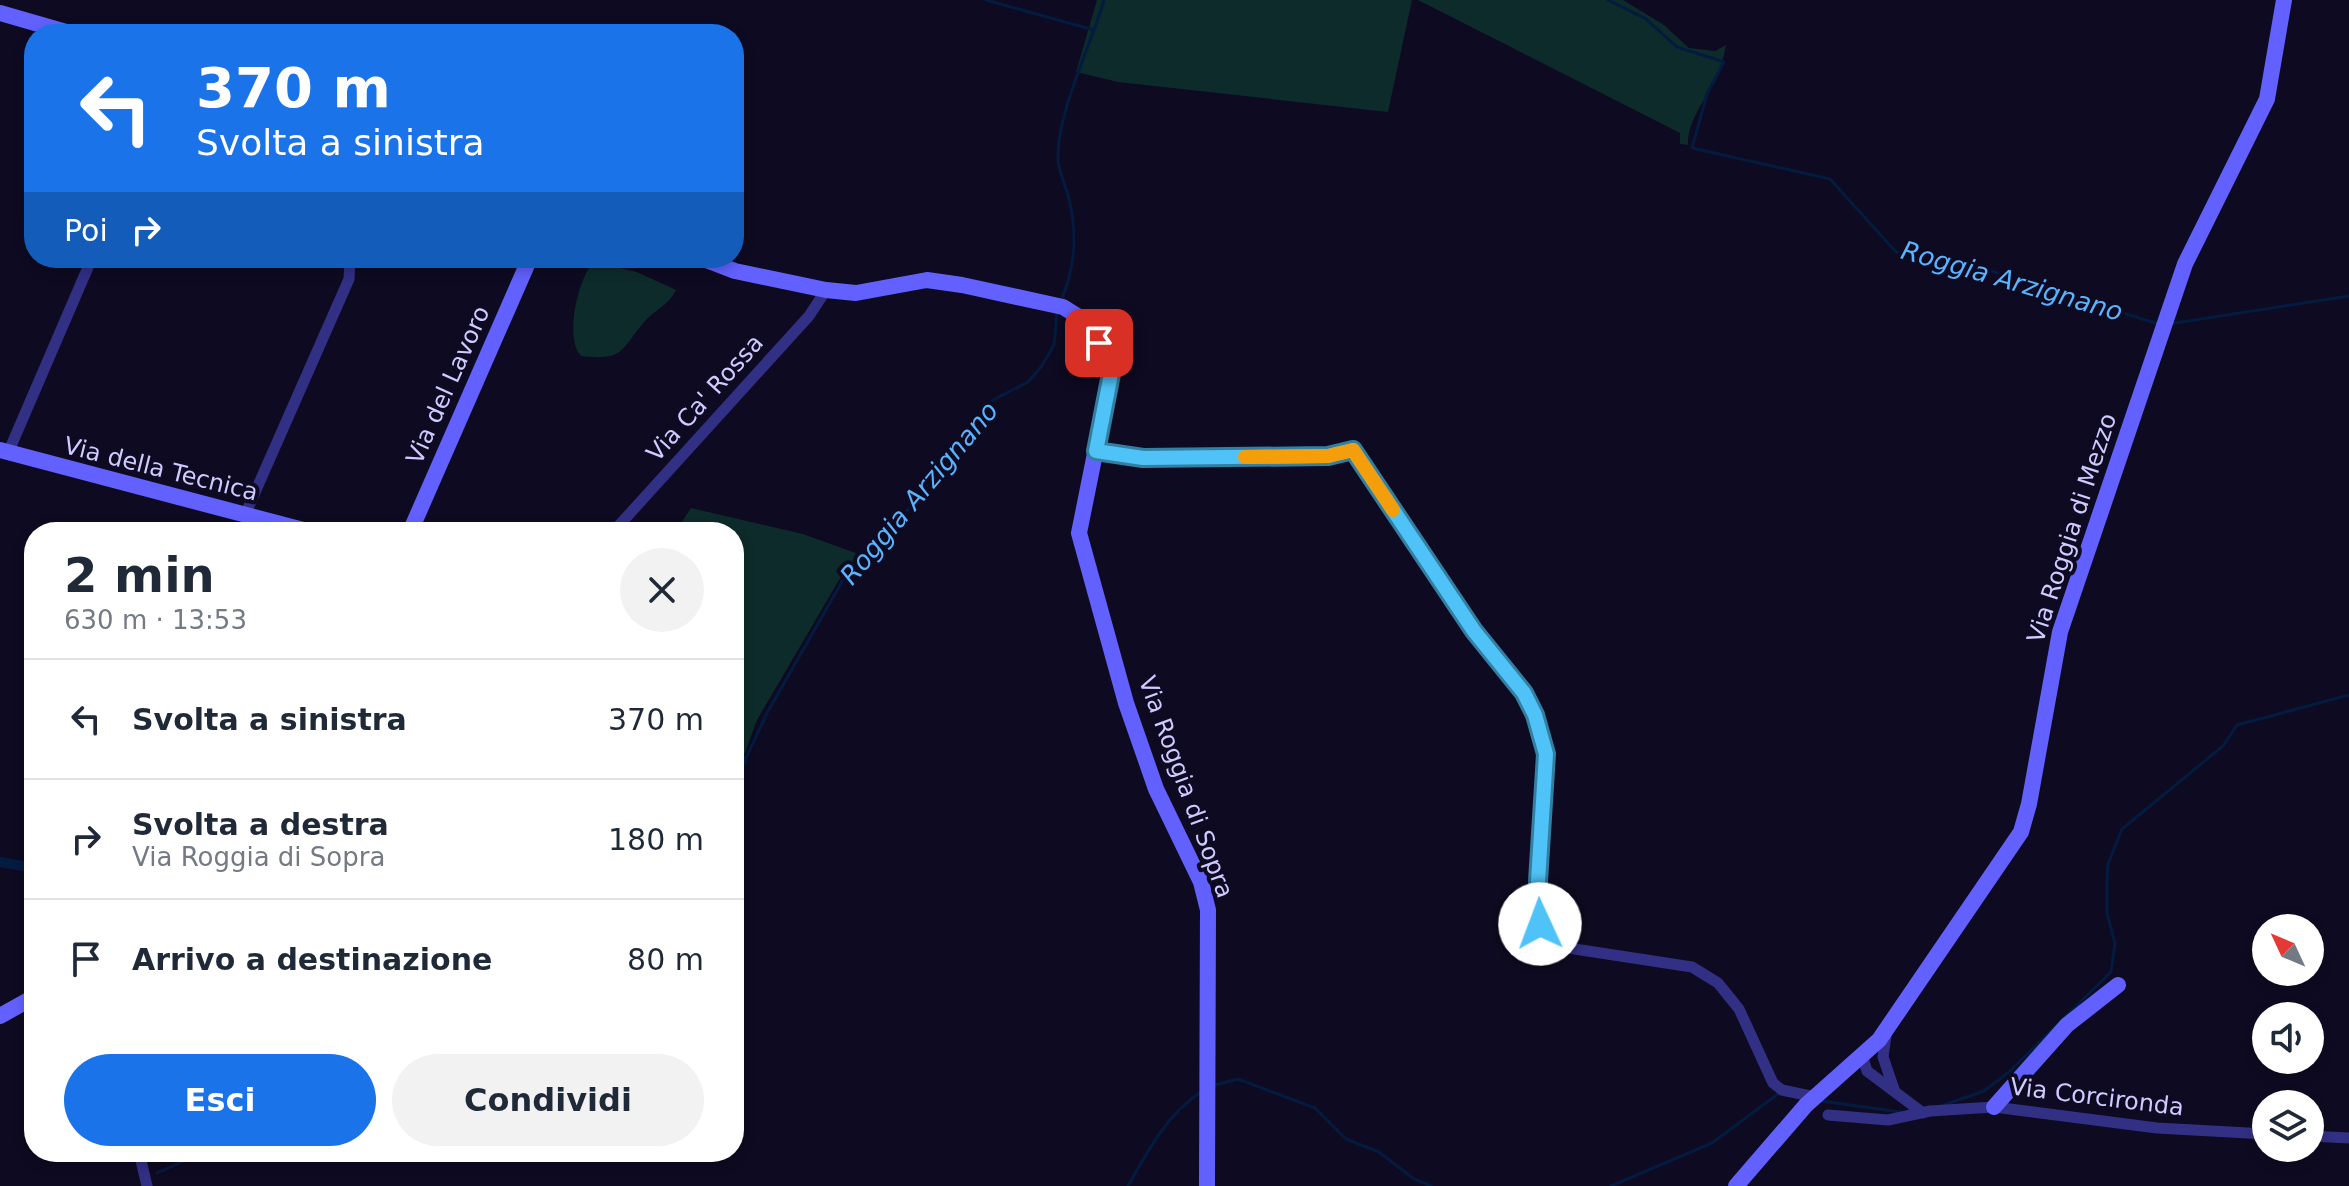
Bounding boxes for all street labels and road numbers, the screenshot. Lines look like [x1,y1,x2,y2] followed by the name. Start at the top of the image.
[401,302,495,468] street label: Via del Lavoro
[641,329,769,467] street label: Via Ca' Rossa
[2022,410,2122,646] street label: Via Roggia di Mezzo
[61,431,261,507] street label: Via della Tecnica
[1133,672,1239,902] street label: Via Roggia di Sopra
[2009,1072,2185,1122] street label: Via Corcironda

